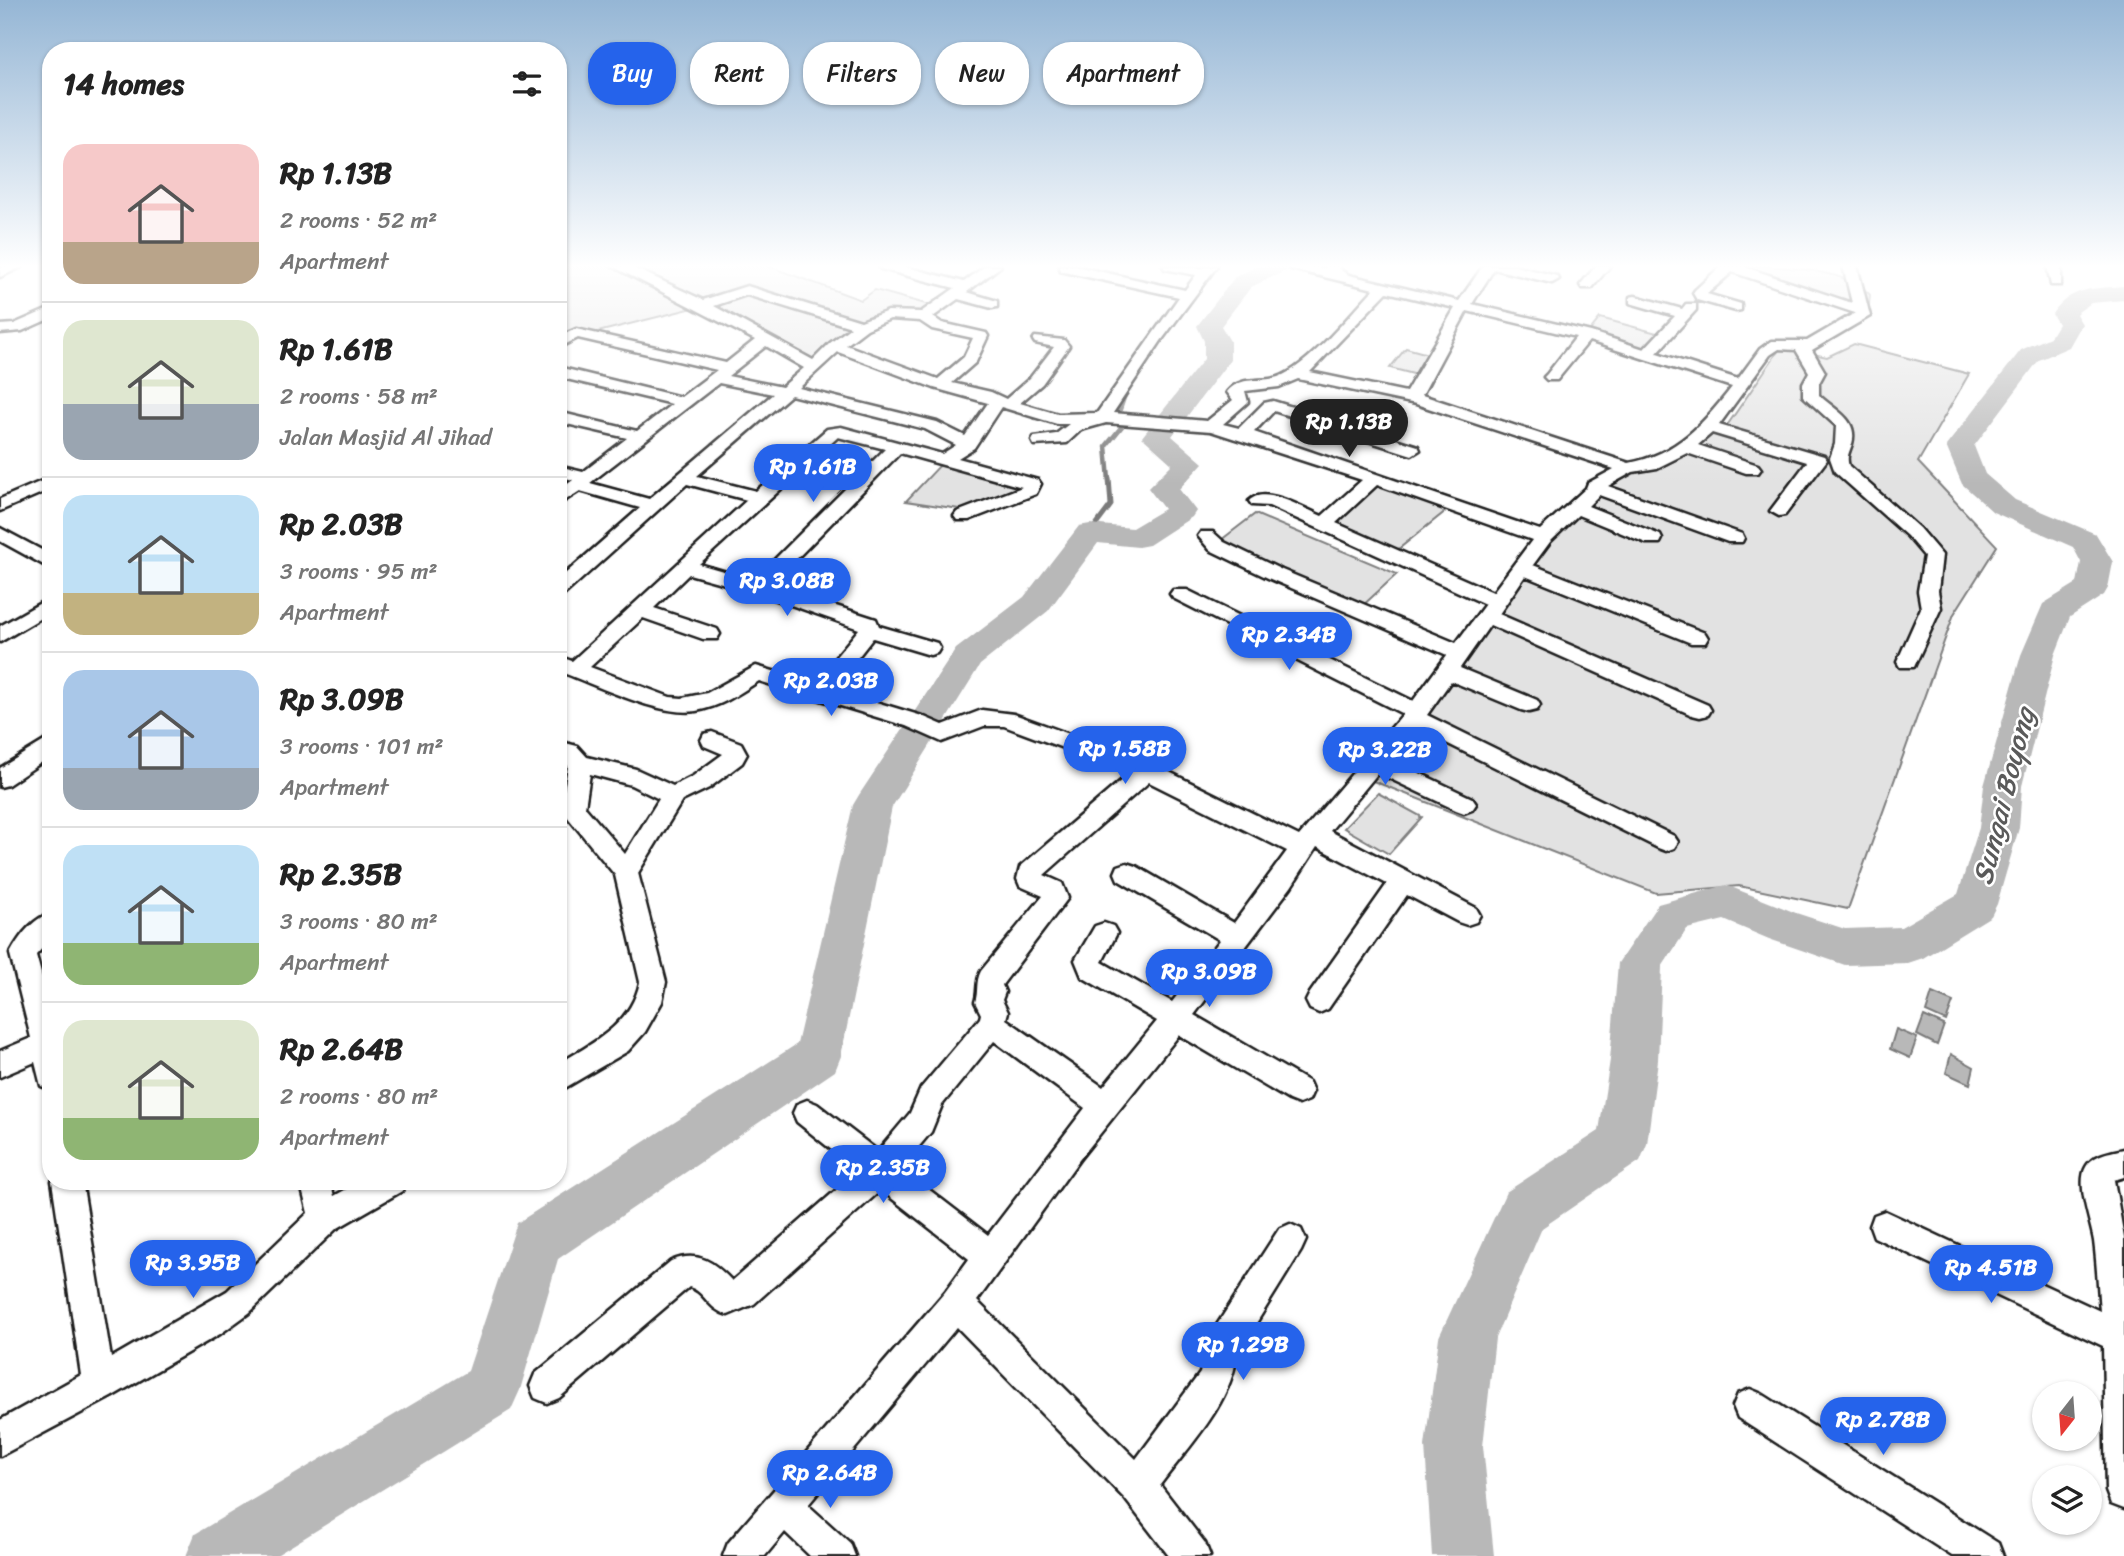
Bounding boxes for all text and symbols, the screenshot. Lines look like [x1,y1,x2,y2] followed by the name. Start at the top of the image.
[588,42,676,105] chip: Buy
[690,42,789,105] chip: Rent
[803,42,921,105] chip: Filters
[935,42,1029,105] chip: New
[1043,42,1204,105] chip: Apartment
[63,57,184,111] text: 14 homes
[508,65,546,103] icon: filters
[280,146,392,200] text: Rp 1.13B
[119,172,203,256] icon: home
[280,200,437,241] text: 2 rooms · 52 m²
[280,241,389,282] text: Apartment
[280,322,393,376] text: Rp 1.61B
[119,348,203,432] icon: home
[280,376,438,417] text: 2 rooms · 58 m²
[1277,400,1421,459] pin: Rp 1.13B
[1306,401,1392,442] text: Rp 1.13B
[280,417,492,458] text: Jalan Masjid Al Jihad
[741,444,885,504] pin: Rp 1.61B
[770,446,856,487] text: Rp 1.61B
[280,497,403,551] text: Rp 2.03B
[119,523,203,607] icon: home
[280,551,437,592] text: 3 rooms · 95 m²
[715,558,859,618] pin: Rp 3.08B
[740,560,834,601] text: Rp 3.08B
[280,592,389,633] text: Apartment
[1217,612,1361,672] pin: Rp 2.34B
[1242,614,1336,655] text: Rp 2.34B
[759,658,903,718] pin: Rp 2.03B
[784,660,878,701] text: Rp 2.03B
[280,672,404,726] text: Rp 3.09B
[119,698,203,782] icon: home
[1958,700,2050,890] water label: Sungai Boyong
[280,726,444,767] text: 3 rooms · 101 m²
[1053,726,1197,786] pin: Rp 1.58B
[1079,728,1171,769] text: Rp 1.58B
[1313,728,1457,787] pin: Rp 3.22B
[1339,729,1431,770] text: Rp 3.22B
[280,767,389,808] text: Apartment
[280,847,402,901] text: Rp 2.35B
[119,873,203,957] icon: home
[280,901,438,942] text: 3 rooms · 80 m²
[280,942,389,983] text: Apartment
[1137,950,1281,1009] pin: Rp 3.09B
[1162,951,1256,992] text: Rp 3.09B
[280,1022,403,1076] text: Rp 2.64B
[119,1048,203,1132] icon: home
[280,1076,438,1117] text: 2 rooms · 80 m²
[280,1117,389,1158] text: Apartment
[811,1146,955,1205] pin: Rp 2.35B
[836,1147,930,1188] text: Rp 2.35B
[121,1240,265,1300] pin: Rp 3.95B
[146,1242,240,1283] text: Rp 3.95B
[1919,1246,2063,1305] pin: Rp 4.51B
[1945,1247,2037,1288] text: Rp 4.51B
[1171,1322,1315,1382] pin: Rp 1.29B
[1198,1324,1288,1365] text: Rp 1.29B
[2032,1381,2102,1451] north arrow
[2032,1381,2102,1535] map controls
[1811,1398,1955,1457] pin: Rp 2.78B
[1836,1399,1930,1440] text: Rp 2.78B
[758,1450,902,1510] pin: Rp 2.64B
[783,1452,877,1493] text: Rp 2.64B
[2032,1465,2102,1535] button: layers

